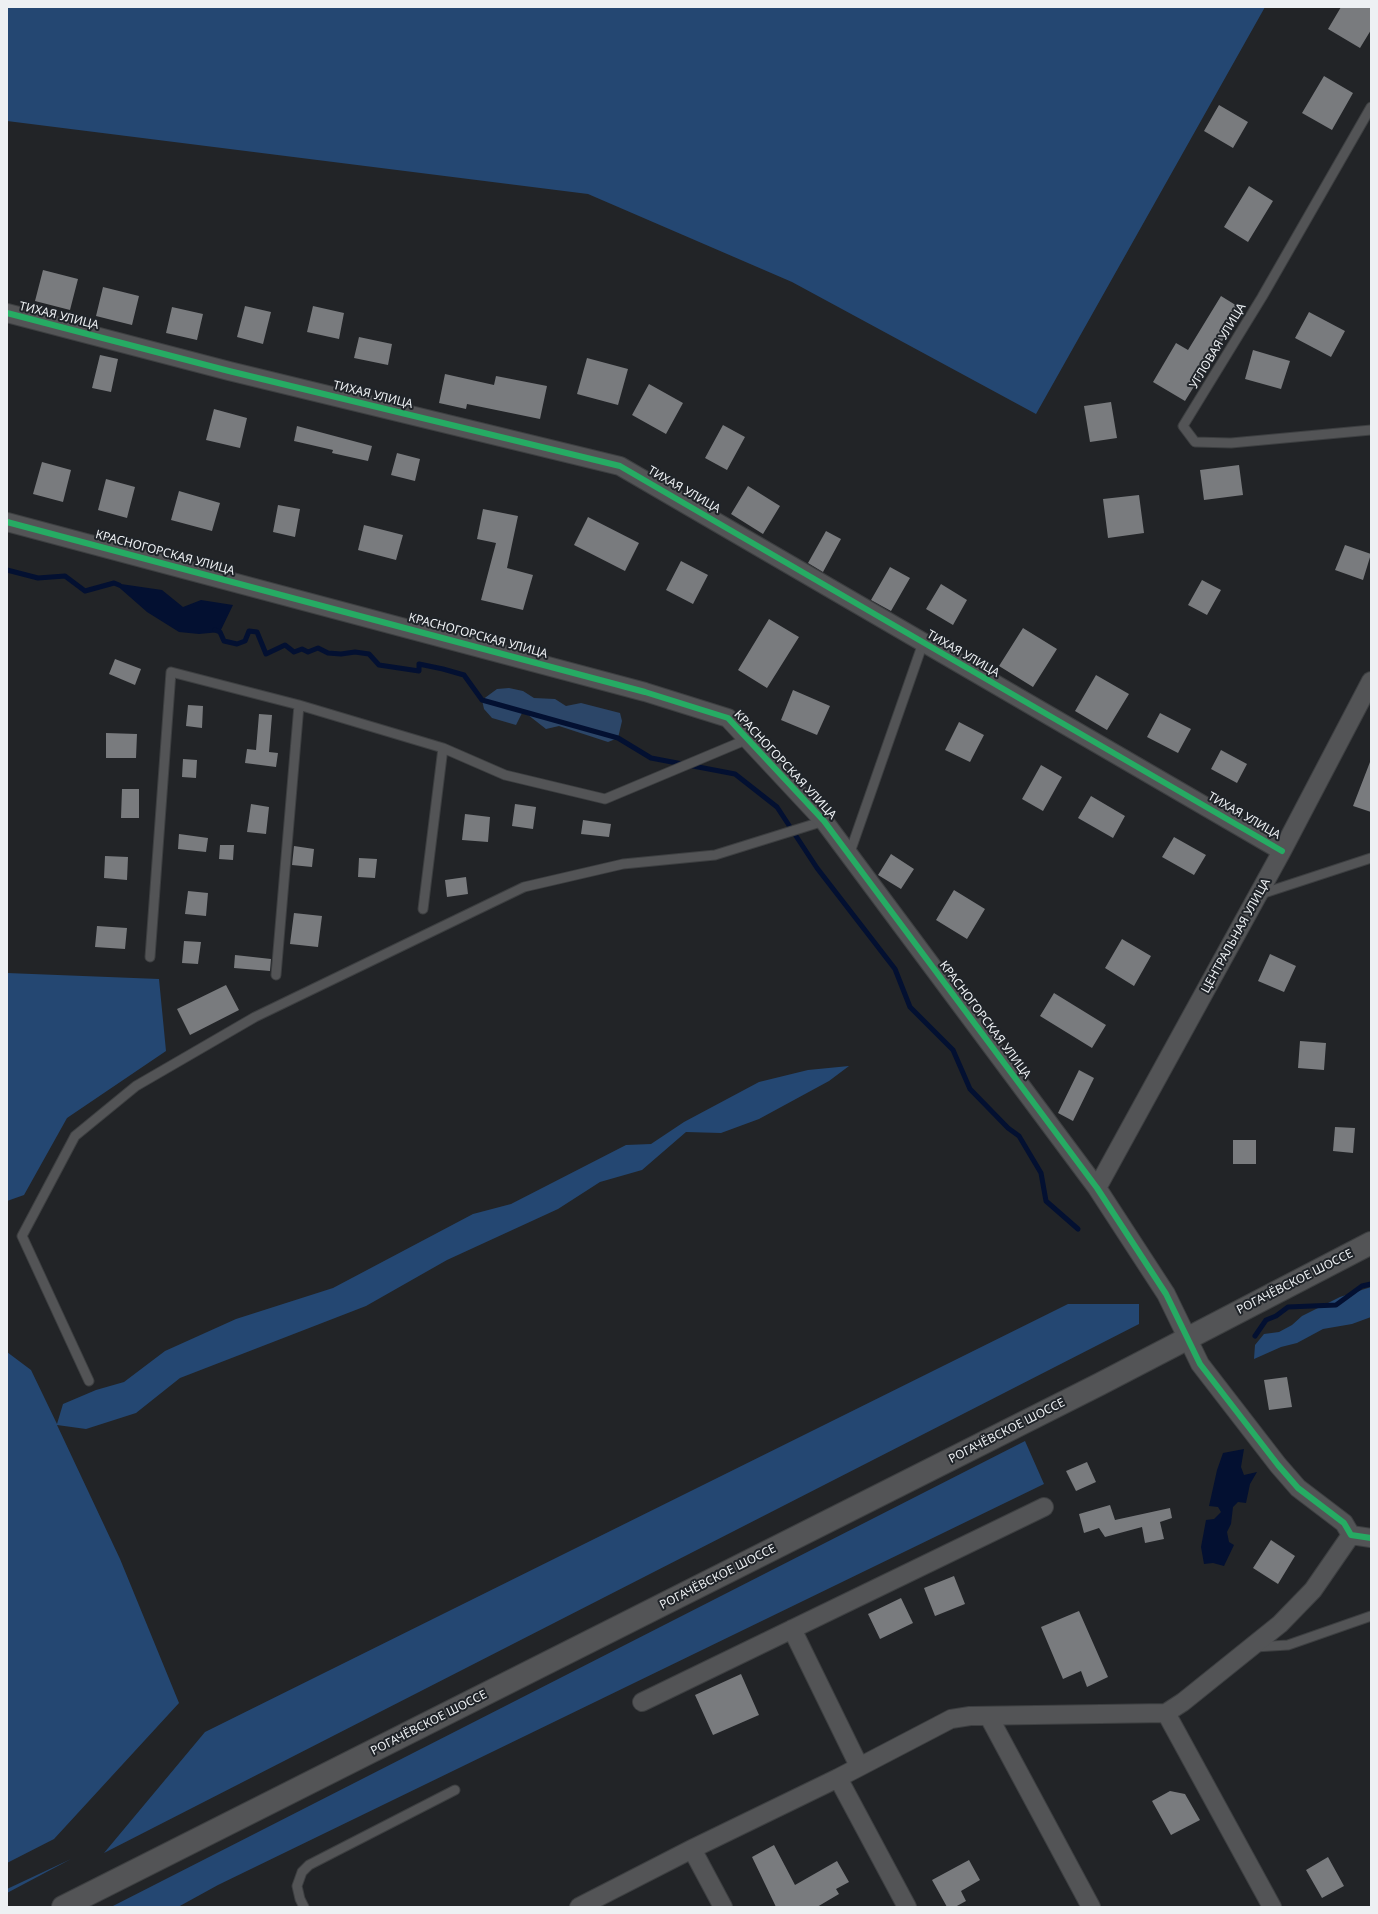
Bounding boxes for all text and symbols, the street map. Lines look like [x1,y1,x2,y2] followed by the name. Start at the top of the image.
[18,299,100,333] street label: ТИХАЯ УЛИЦА
[1187,301,1249,391] street label: УГЛОВАЯ УЛИЦА
[332,378,414,412] street label: ТИХАЯ УЛИЦА
[645,463,723,517] street label: ТИХАЯ УЛИЦА
[94,527,236,579] street label: КРАСНОГОРСКАЯ УЛИЦА
[407,610,549,662] street label: КРАСНОГОРСКАЯ УЛИЦА
[924,627,1002,681] street label: ТИХАЯ УЛИЦА
[731,708,839,822] street label: КРАСНОГОРСКАЯ УЛИЦА
[1205,789,1283,843] street label: ТИХАЯ УЛИЦА
[1198,876,1274,996] street label: ЦЕНТРАЛЬНАЯ УЛИЦА
[936,958,1034,1082] street label: КРАСНОГОРСКАЯ УЛИЦА
[1235,1246,1355,1318] street label: РОГАЧЁВСКОЕ ШОССЕ
[947,1395,1067,1467] street label: РОГАЧЁВСКОЕ ШОССЕ
[658,1541,778,1613] street label: РОГАЧЁВСКОЕ ШОССЕ
[369,1687,489,1759] street label: РОГАЧЁВСКОЕ ШОССЕ

